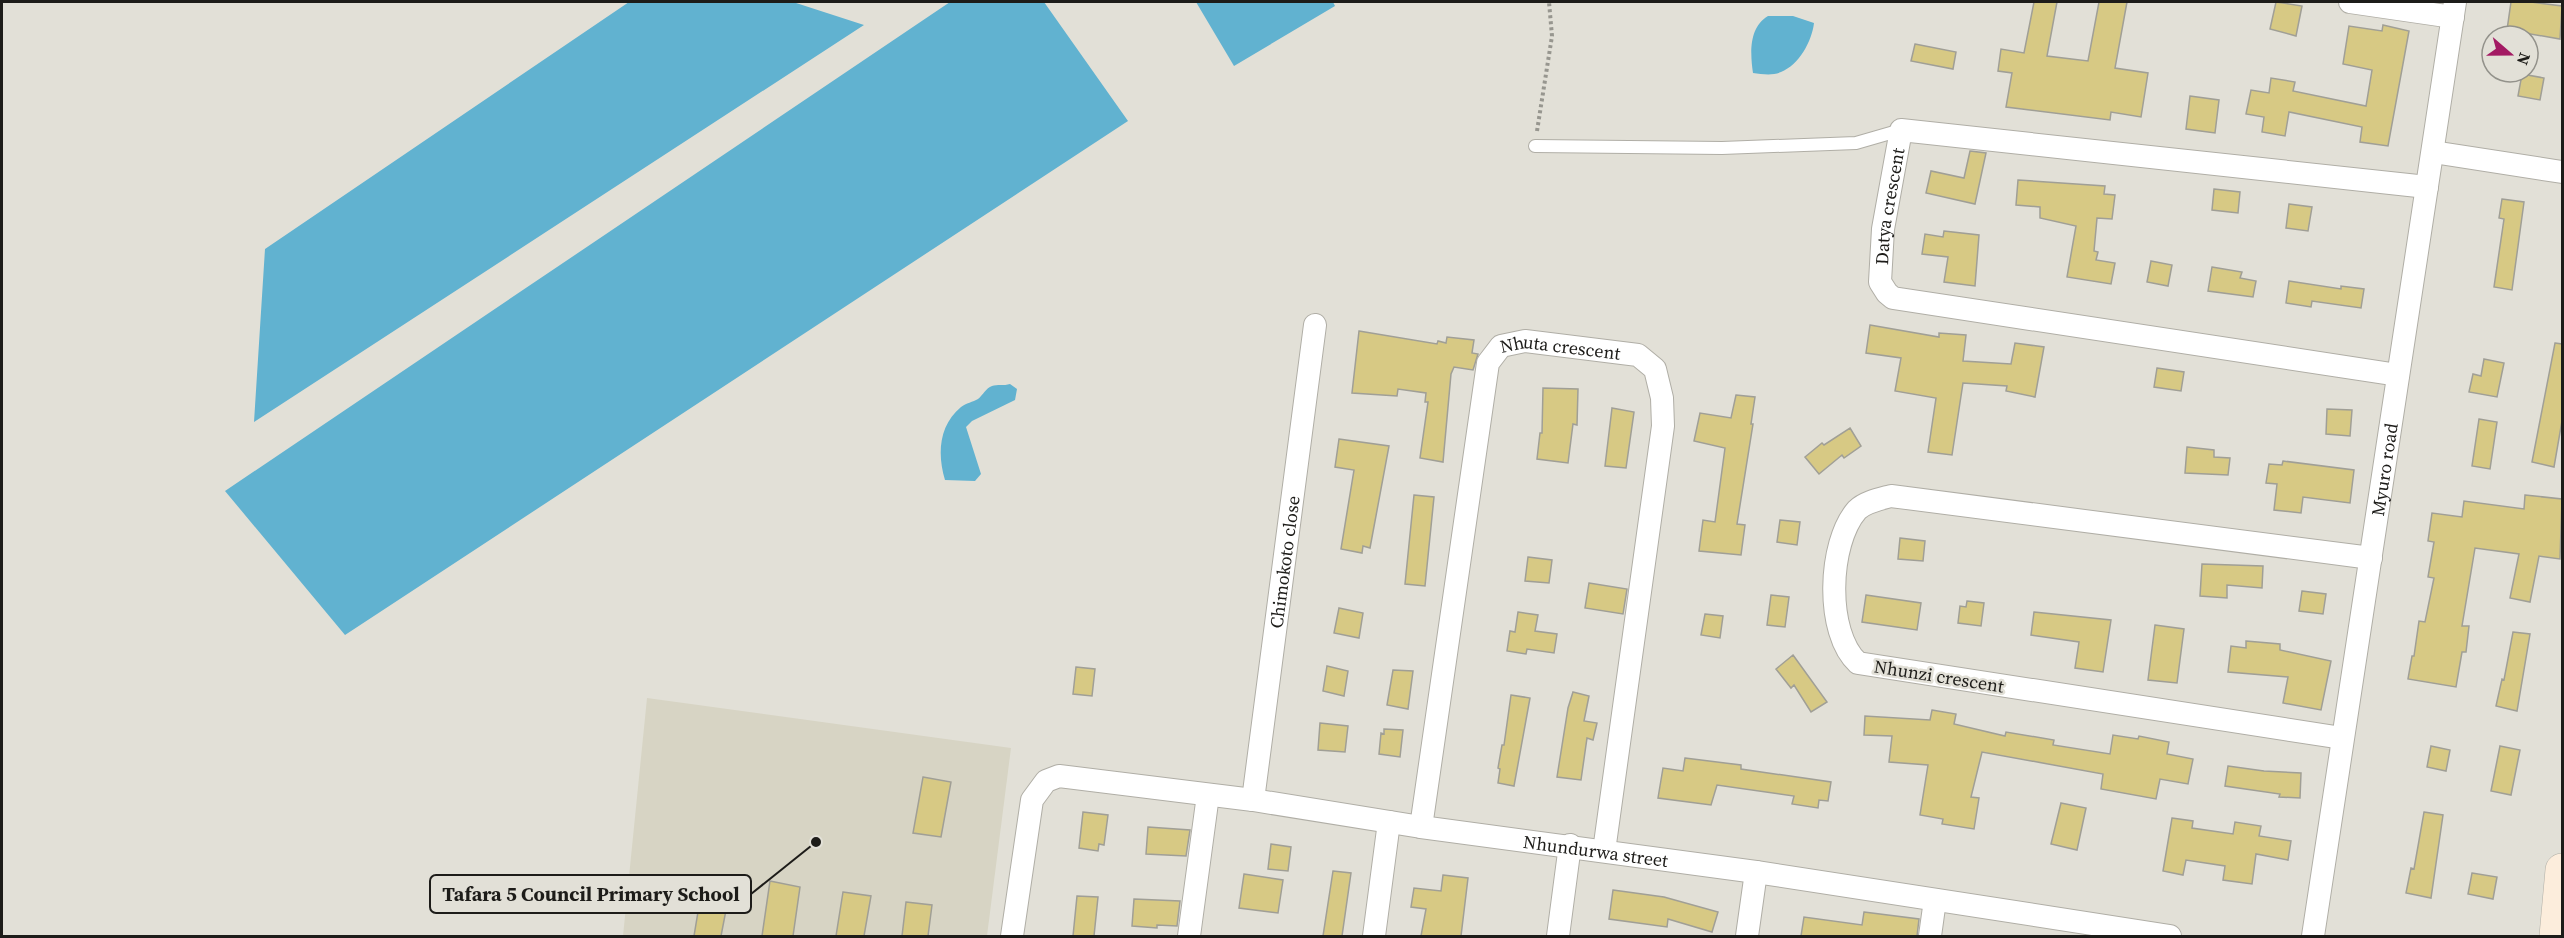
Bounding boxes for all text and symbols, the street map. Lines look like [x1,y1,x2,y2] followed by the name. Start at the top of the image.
[2480,24,2540,84] north arrow
[2512,50,2536,69] text: N
[1868,146,1910,265] street label: Datya crescent
[1497,328,1622,365] street label: Nhuta crescent
[2365,421,2403,518] street label: Myuro road
[1263,494,1305,630] street label: Chimokoto close
[1872,653,2006,699] street label: Nhunzi crescent
[1522,828,1670,873] street label: Nhundurwa street
[430,875,751,913] callout: Tafara 5 Council Primary School
[442,880,740,908] text: Tafara 5 Council Primary School

